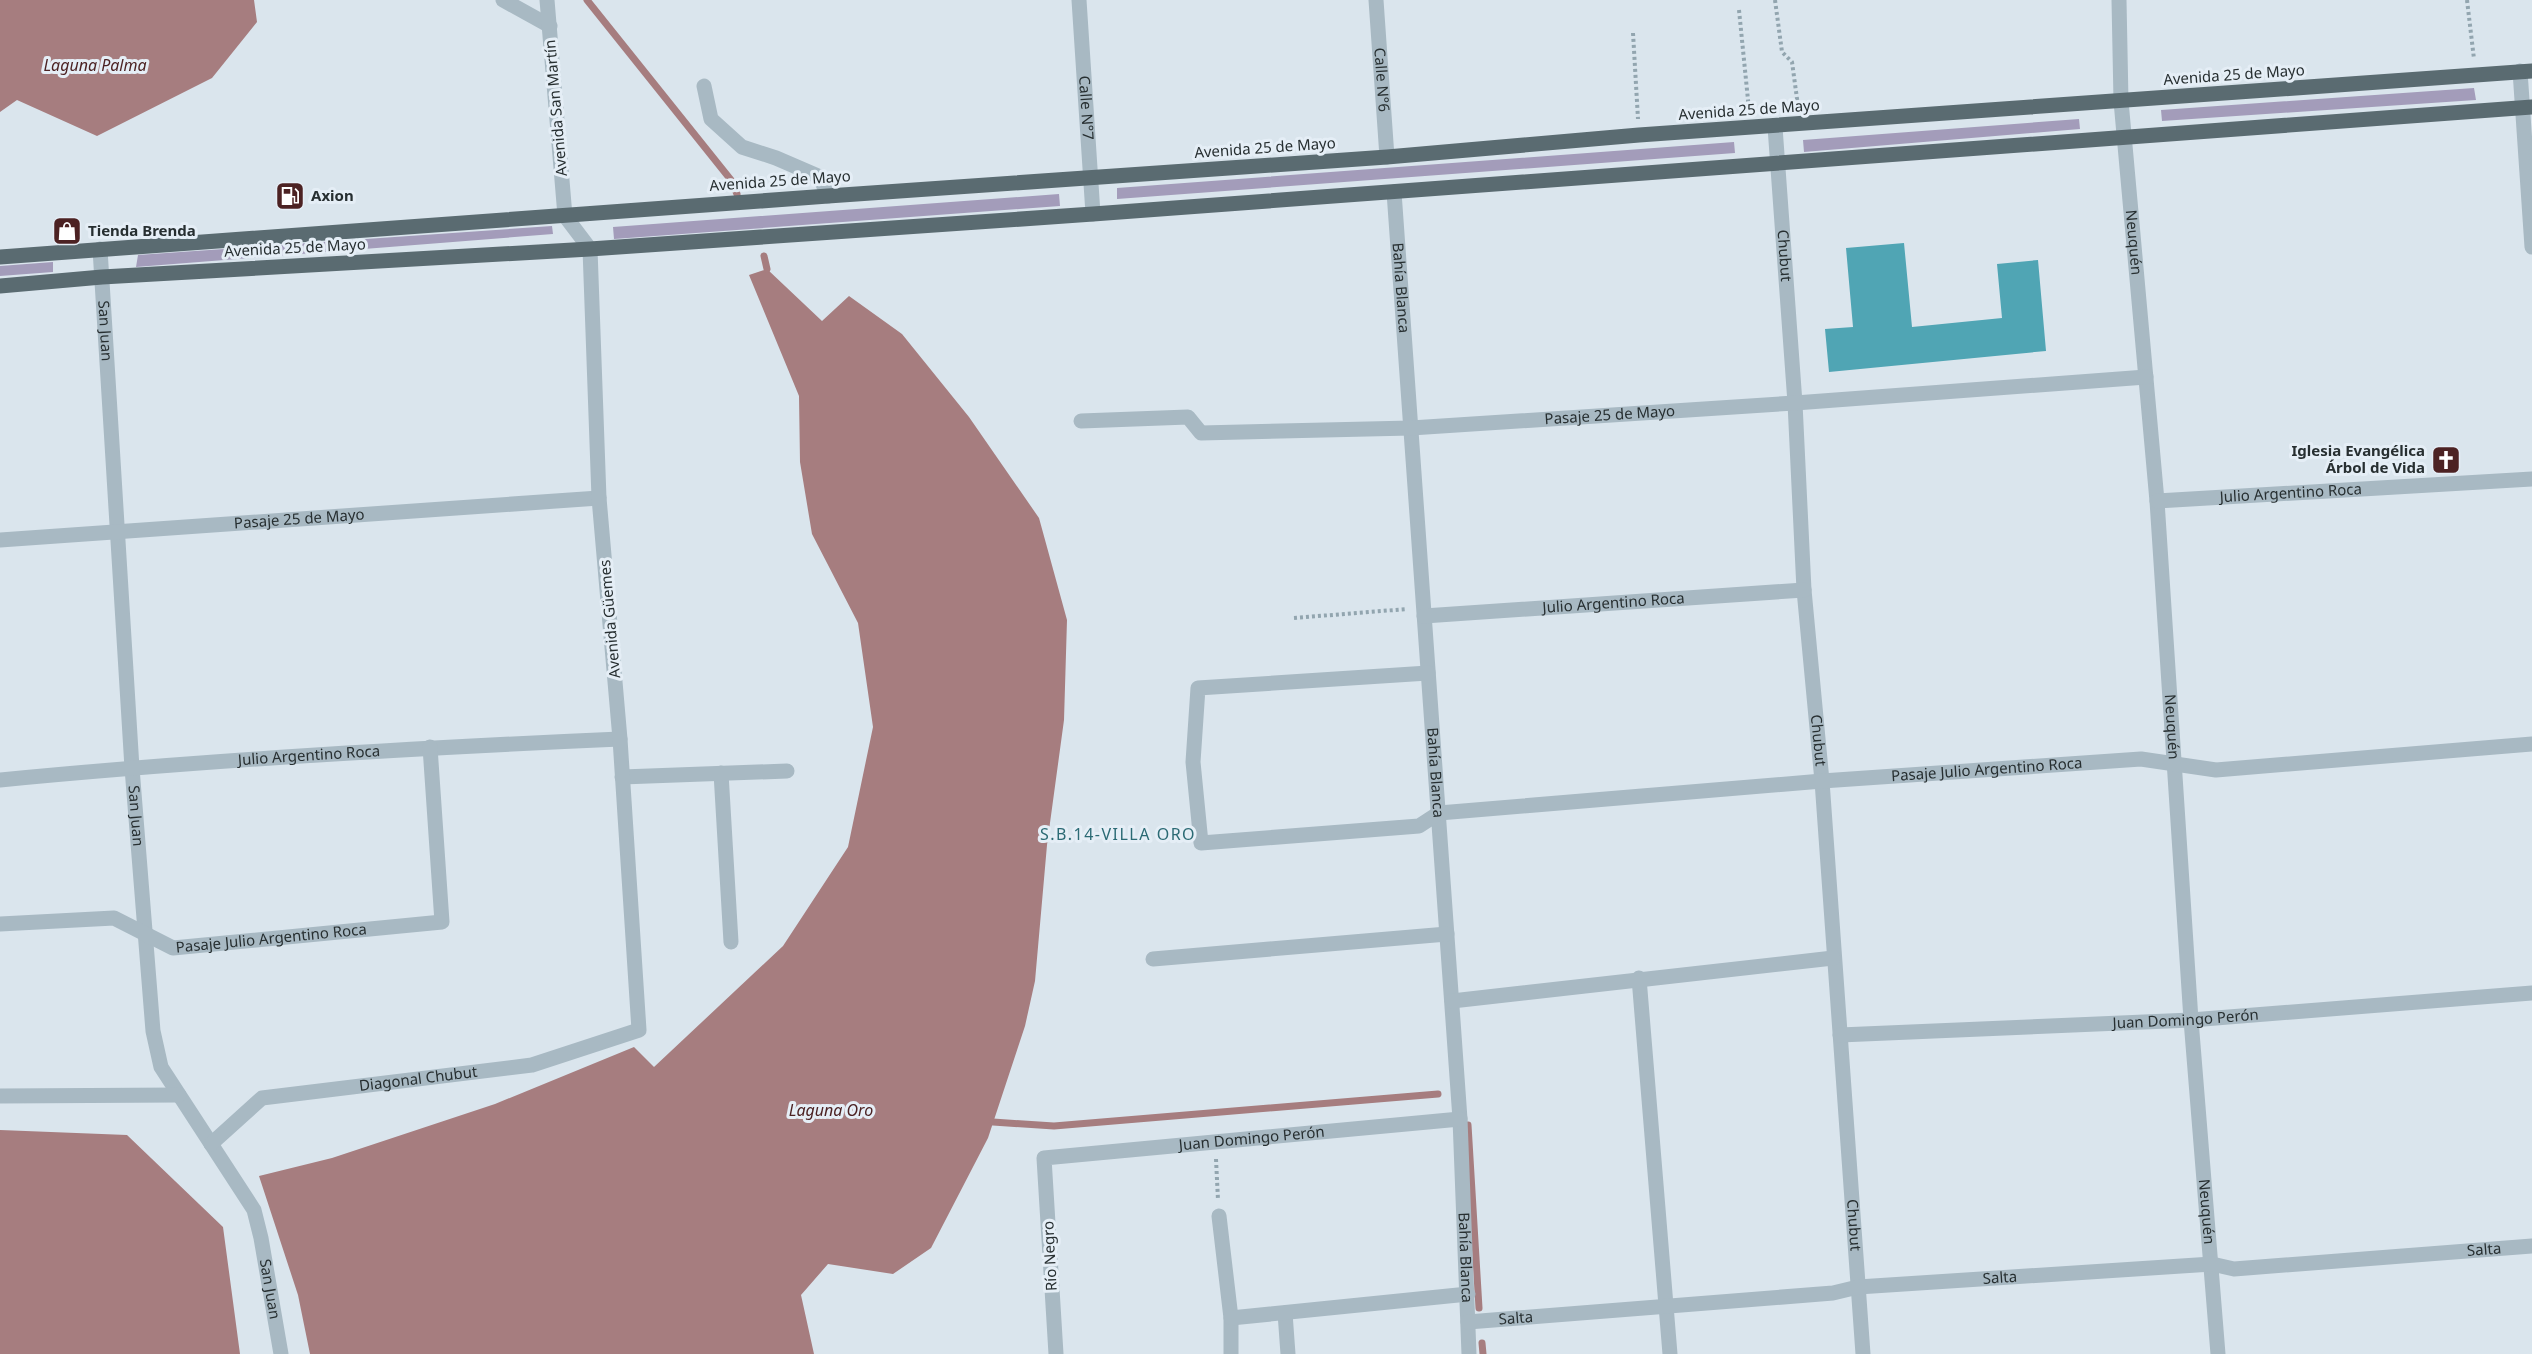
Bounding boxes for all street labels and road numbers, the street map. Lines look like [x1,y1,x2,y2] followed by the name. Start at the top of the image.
[539,39,571,177] street label: Avenida San Martín
[1370,47,1395,113] street label: Calle N°6
[2163,59,2305,89] street label: Avenida 25 de Mayo
[1075,75,1099,141] street label: Calle N°7
[1678,94,1820,124] street label: Avenida 25 de Mayo
[1194,132,1336,162] street label: Avenida 25 de Mayo
[709,165,851,195] street label: Avenida 25 de Mayo
[2122,209,2148,276] street label: Neuquén
[1773,229,1797,283] street label: Chubut
[224,233,366,261] street label: Avenida 25 de Mayo
[1389,242,1415,334] street label: Bahía Blanca
[94,300,118,362] street label: San Juan
[1544,400,1676,428] street label: Pasaje 25 de Mayo
[2217,478,2362,506] street label: Julio Argentino Roca
[233,503,365,533] street label: Pasaje 25 de Mayo
[594,559,624,679] street label: Avenida Güemes
[1540,587,1685,617] street label: Julio Argentino Roca
[2161,694,2185,760] street label: Neuquén
[1807,713,1832,768] street label: Chubut
[1423,727,1450,818] street label: Bahía Blanca
[235,740,381,769] street label: Julio Argentino Roca
[1890,752,2083,785] street label: Pasaje Julio Argentino Roca
[124,785,149,847] street label: San Juan
[175,918,367,957] street label: Pasaje Julio Argentino Roca
[2110,1004,2259,1032] street label: Juan Domingo Perón
[358,1061,479,1095] street label: Diagonal Chubut
[1176,1121,1325,1154] street label: Juan Domingo Perón
[2195,1178,2220,1245] street label: Neuquén
[1843,1198,1867,1252] street label: Chubut
[1455,1212,1478,1303] street label: Bahía Blanca
[1037,1220,1061,1292] street label: Río Negro
[2466,1237,2502,1260] street label: Salta
[256,1257,286,1321] street label: San Juan
[1982,1266,2018,1288] street label: Salta
[1498,1306,1534,1329] street label: Salta

